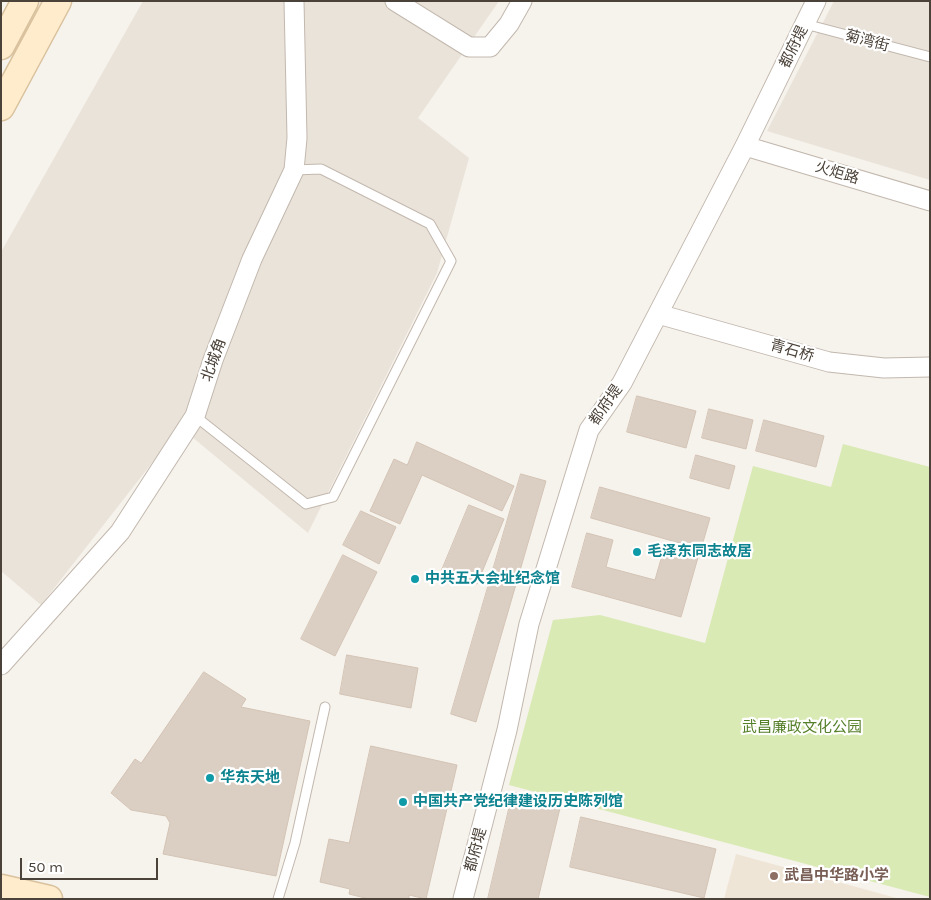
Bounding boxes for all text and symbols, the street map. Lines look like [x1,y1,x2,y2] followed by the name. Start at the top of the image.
[776,23,812,71] street label: 都府堤
[843,26,891,56] street label: 菊湾街
[813,158,861,188] street label: 火炬路
[198,336,230,384] street label: 北城角
[768,336,816,366] street label: 青石桥
[586,381,626,429] street label: 都府堤
[647,543,752,561] place label: 毛泽东同志故居
[631,546,643,558] marker: 毛泽东同志故居
[425,570,560,588] place label: 中共五大会址纪念馆
[409,573,421,585] marker: 中共五大会址纪念馆
[742,719,862,737] park label: 武昌廉政文化公园
[220,769,280,787] place label: 华东天地
[204,772,216,784] marker: 华东天地
[413,793,623,811] place label: 中国共产党纪律建设历史陈列馆
[397,796,409,808] marker: 中国共产党纪律建设历史陈列馆
[461,826,491,874] street label: 都府堤
[22,848,160,880] scale bar
[28,858,63,876] text: 50 m
[784,867,889,885] place label: 武昌中华路小学
[768,870,780,882] marker: 武昌中华路小学

